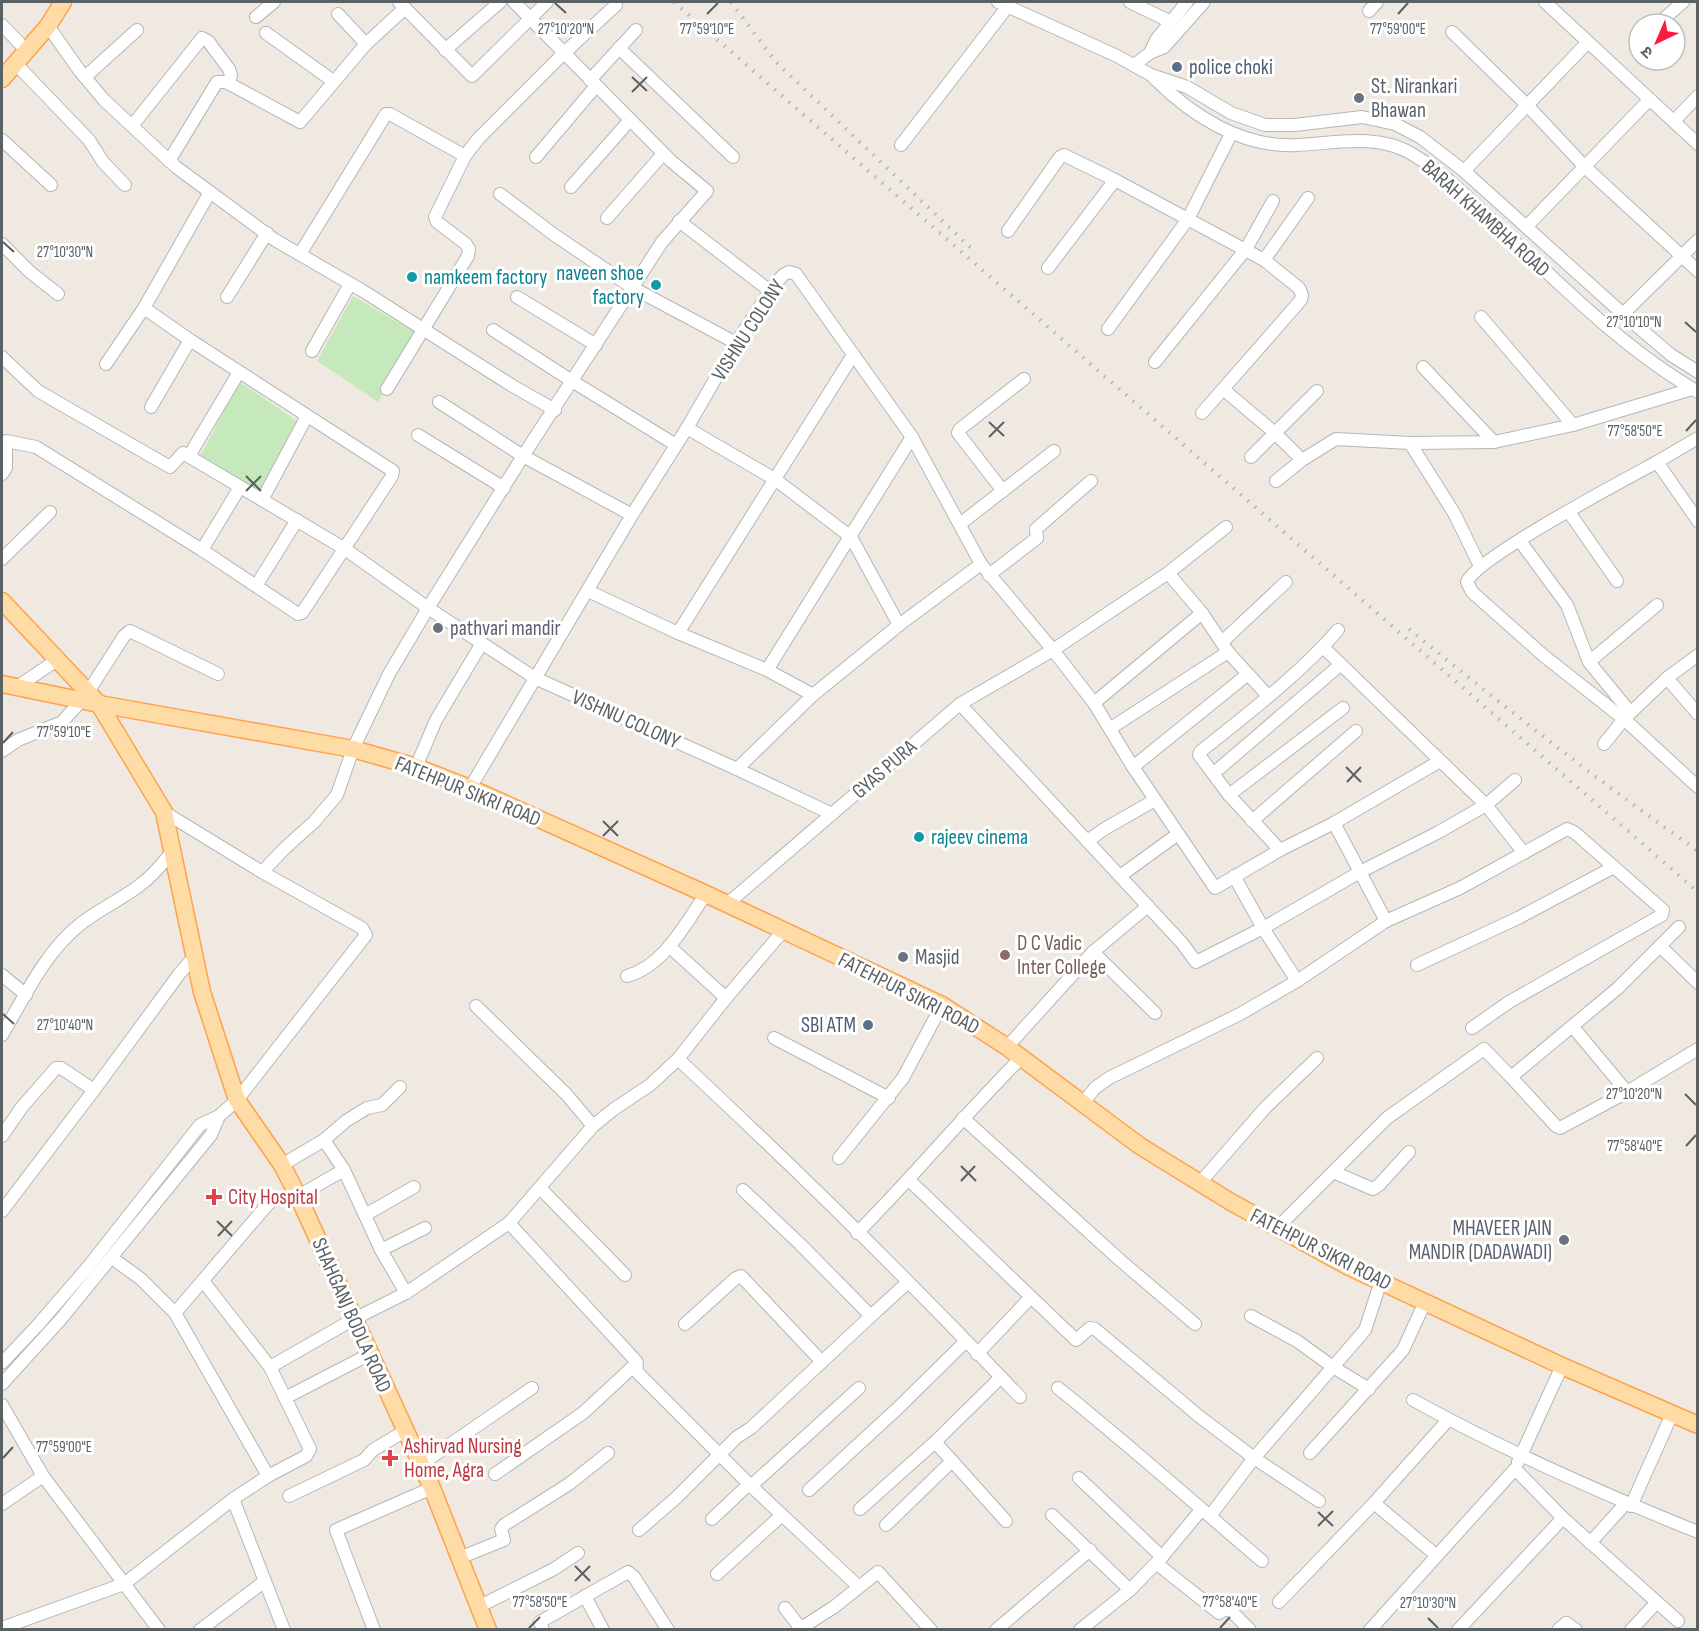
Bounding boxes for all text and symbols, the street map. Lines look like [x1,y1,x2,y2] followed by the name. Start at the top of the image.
[1627,12,1687,72] north arrow
[538,20,594,39] text: 27°10'20"N
[680,20,734,39] text: 77°59'10"E
[1370,20,1426,39] text: 77°59'00"E
[1637,41,1658,62] text: उ
[1189,55,1273,80] place label: police choki
[1170,60,1184,74] marker: police choki
[1371,74,1457,123] place label: St. Nirankari Bhawan
[1352,91,1366,105] marker: St. Nirankari Bhawan
[1416,154,1555,282] street label: BARAH KHAMBHA ROAD
[37,243,93,262] text: 27°10'30"N
[556,261,644,310] place label: naveen shoe factory
[424,265,547,290] place label: namkeem factory
[405,270,419,284] marker: namkeem factory
[707,275,790,385] street label: VISHNU COLONY
[649,278,663,292] marker: naveen shoe factory
[1606,313,1662,332] text: 27°10'10"N
[1607,422,1663,441] text: 77°58'50"E
[450,616,561,641] place label: pathvari mandir
[431,621,445,635] marker: pathvari mandir
[568,685,684,754] street label: VISHNU COLONY
[37,723,91,742] text: 77°59'10"E
[847,734,922,804] street label: GYAS PURA
[391,751,544,832] street label: FATEHPUR SIKRI ROAD
[931,825,1028,850] place label: rajeev cinema
[912,830,926,844] marker: rajeev cinema
[1017,931,1106,980] place label: D C Vadic Inter College
[915,945,960,970] place label: Masjid
[834,947,984,1040] street label: FATEHPUR SIKRI ROAD
[998,948,1012,962] marker: D C Vadic Inter College
[896,950,910,964] marker: Masjid
[801,1013,856,1038] place label: SBI ATM
[37,1016,93,1035] text: 27°10'40"N
[861,1018,875,1032] marker: SBI ATM
[1606,1085,1662,1104] text: 27°10'20"N
[1607,1137,1663,1156] text: 77°58'40"E
[228,1185,318,1210] place label: City Hospital
[205,1188,223,1206] marker: City Hospital
[1246,1203,1396,1296] street label: FATEHPUR SIKRI ROAD
[1409,1216,1552,1265] place label: MHAVEER JAIN MANDIR (DADAWADI)
[1557,1233,1571,1247] marker: MHAVEER JAIN MANDIR (DADAWADI)
[306,1234,397,1396] street label: SHAHGANJ BODLA ROAD
[403,1434,522,1483] place label: Ashirvad Nursing Home, Agra
[36,1438,92,1457] text: 77°59'00"E
[381,1449,399,1467] marker: Ashirvad Nursing Home, Agra
[512,1593,568,1612] text: 77°58'50"E
[1202,1593,1258,1612] text: 77°58'40"E
[1400,1594,1456,1613] text: 27°10'30"N

